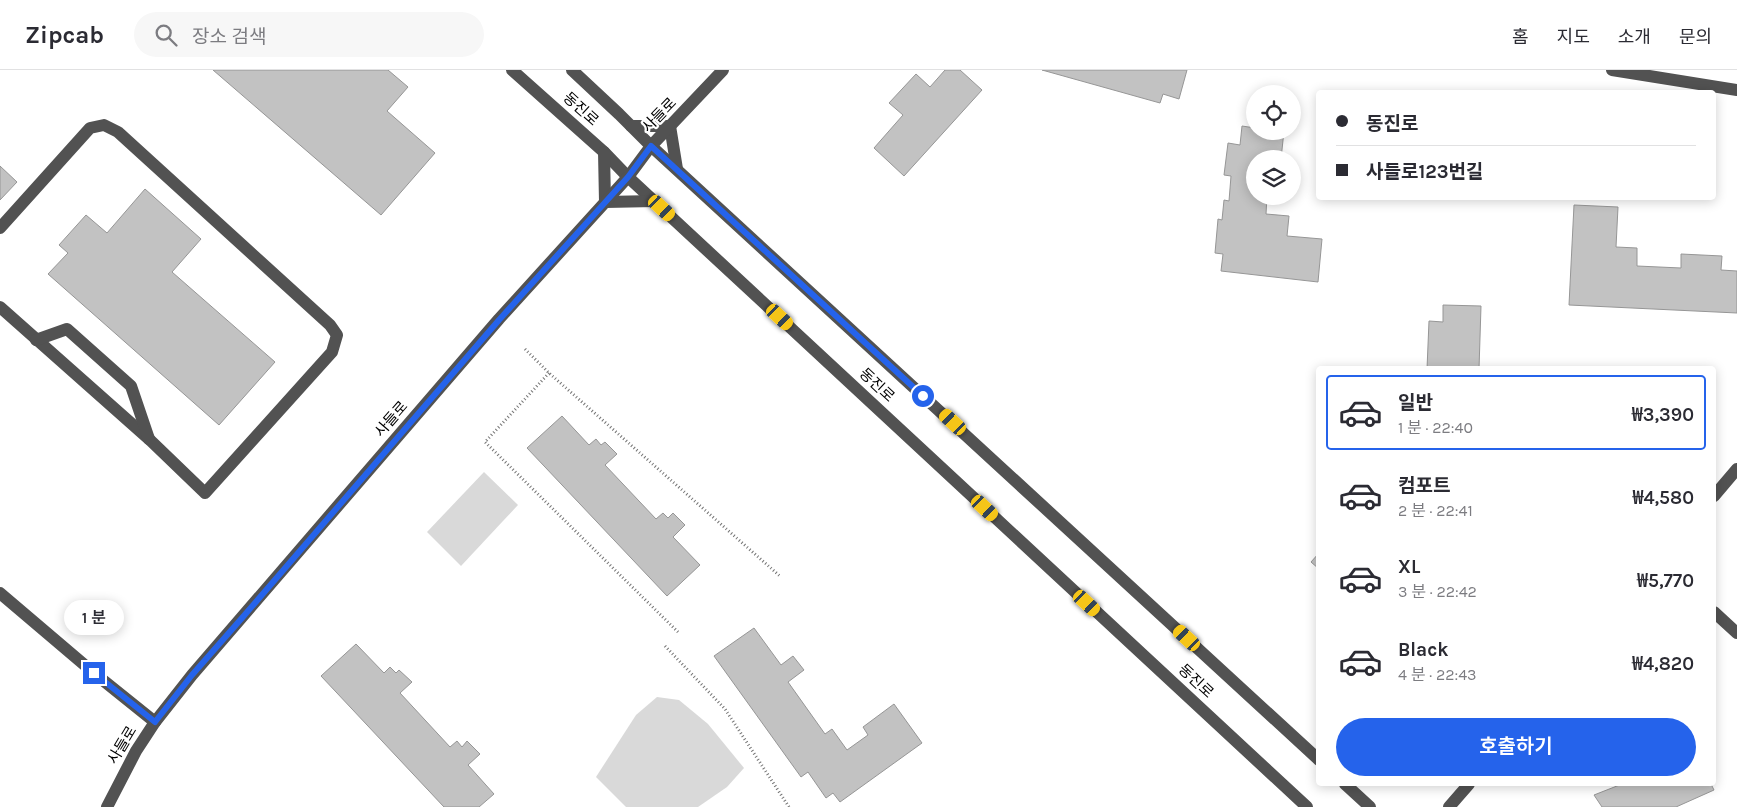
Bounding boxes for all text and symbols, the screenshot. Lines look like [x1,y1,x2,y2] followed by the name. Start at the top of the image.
[134,12,484,57] search box
[25,21,104,49] text: Zipcab
[152,21,180,49] icon: search
[192,26,267,48] text: 장소 검색
[1512,26,1529,48] text: 홈
[1557,26,1590,48] text: 지도
[1618,26,1651,48] text: 소개
[1679,26,1712,48] text: 문의
[1246,85,1301,205] map controls
[1246,85,1301,140] button: locate
[560,88,602,130] street label: 동진로
[638,94,680,136] street label: 사들로
[1366,113,1418,135] text: 동진로
[1246,150,1301,205] button: layers
[1366,161,1484,183] text: 사들로123번길
[645,192,678,224] car
[763,301,796,333] car
[856,364,898,406] street label: 동진로
[912,385,934,407] route start
[1338,390,1383,435] icon: car
[1398,392,1433,414] text: 일반
[371,397,411,441] street label: 사들로
[1632,404,1694,426] text: ₩3,390
[936,406,969,438] car
[1398,418,1473,437] text: 1 분 · 22:40
[1338,473,1383,518] icon: car
[1398,475,1450,497] text: 컴포트
[1632,487,1694,509] text: ₩4,580
[968,492,1001,524] car
[1398,501,1473,520] text: 2 분 · 22:41
[1338,556,1383,601] icon: car
[1398,556,1420,578] text: XL
[1637,570,1694,592] text: ₩5,770
[1398,582,1477,601] text: 3 분 · 22:42
[1070,587,1103,619] car
[64,600,124,636] callout: 1 분
[82,608,106,627] text: 1 분
[1170,622,1203,654] car
[1338,639,1383,684] icon: car
[1398,639,1449,661] text: Black
[1632,653,1694,675] text: ₩4,820
[1175,660,1217,702] street label: 동진로
[83,662,105,684] route end
[1398,665,1477,684] text: 4 분 · 22:43
[1336,718,1696,776] button: 호출하기
[104,723,140,767] street label: 사들로

